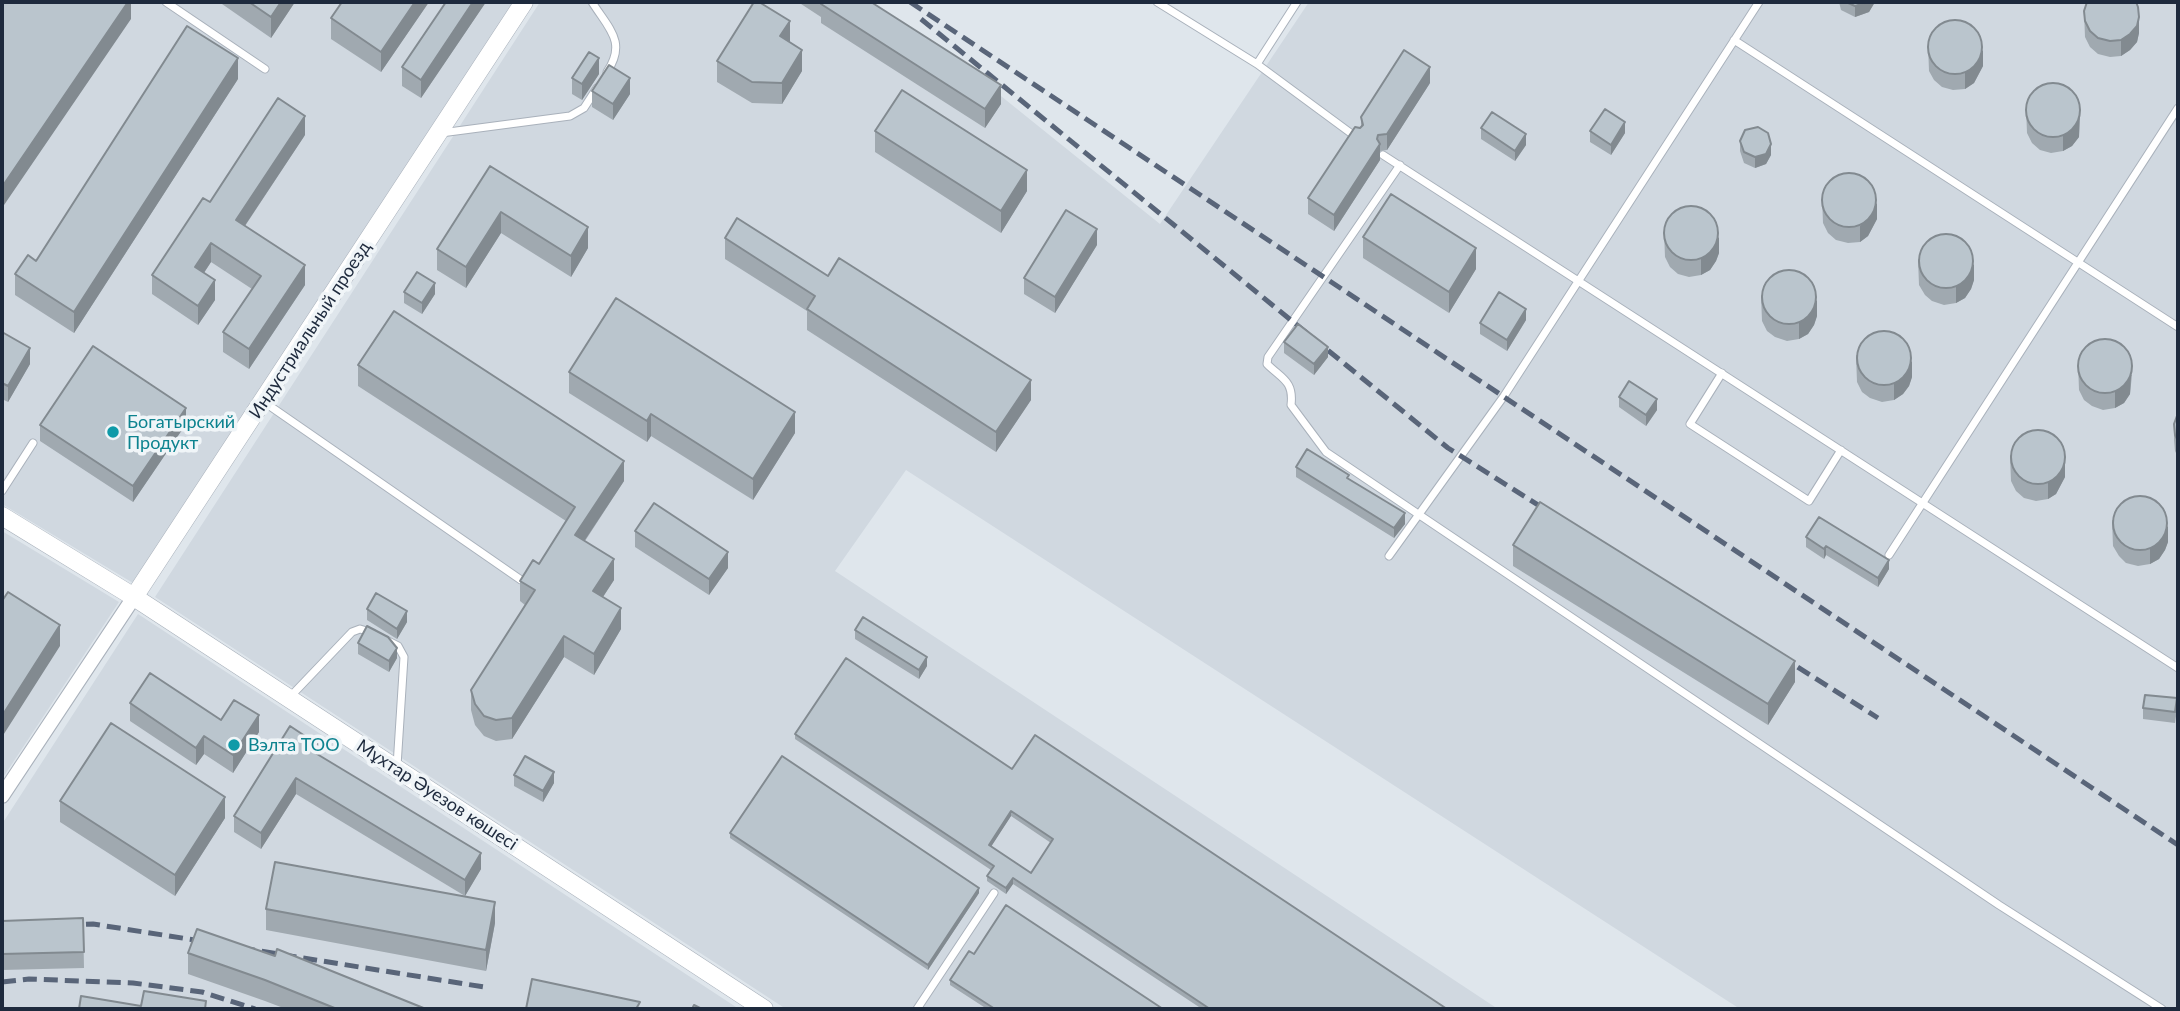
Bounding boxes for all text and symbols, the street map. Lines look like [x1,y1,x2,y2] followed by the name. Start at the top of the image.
[245,237,375,423] street label: Индустриальный проезд
[127,411,235,453] place label: Богатырский Продукт
[105,424,121,440] marker: Богатырский Продукт
[248,734,340,756] place label: Вэлта ТОО
[353,735,521,855] street label: Мұхтар Әуезов көшесі
[226,737,242,753] marker: Вэлта ТОО

